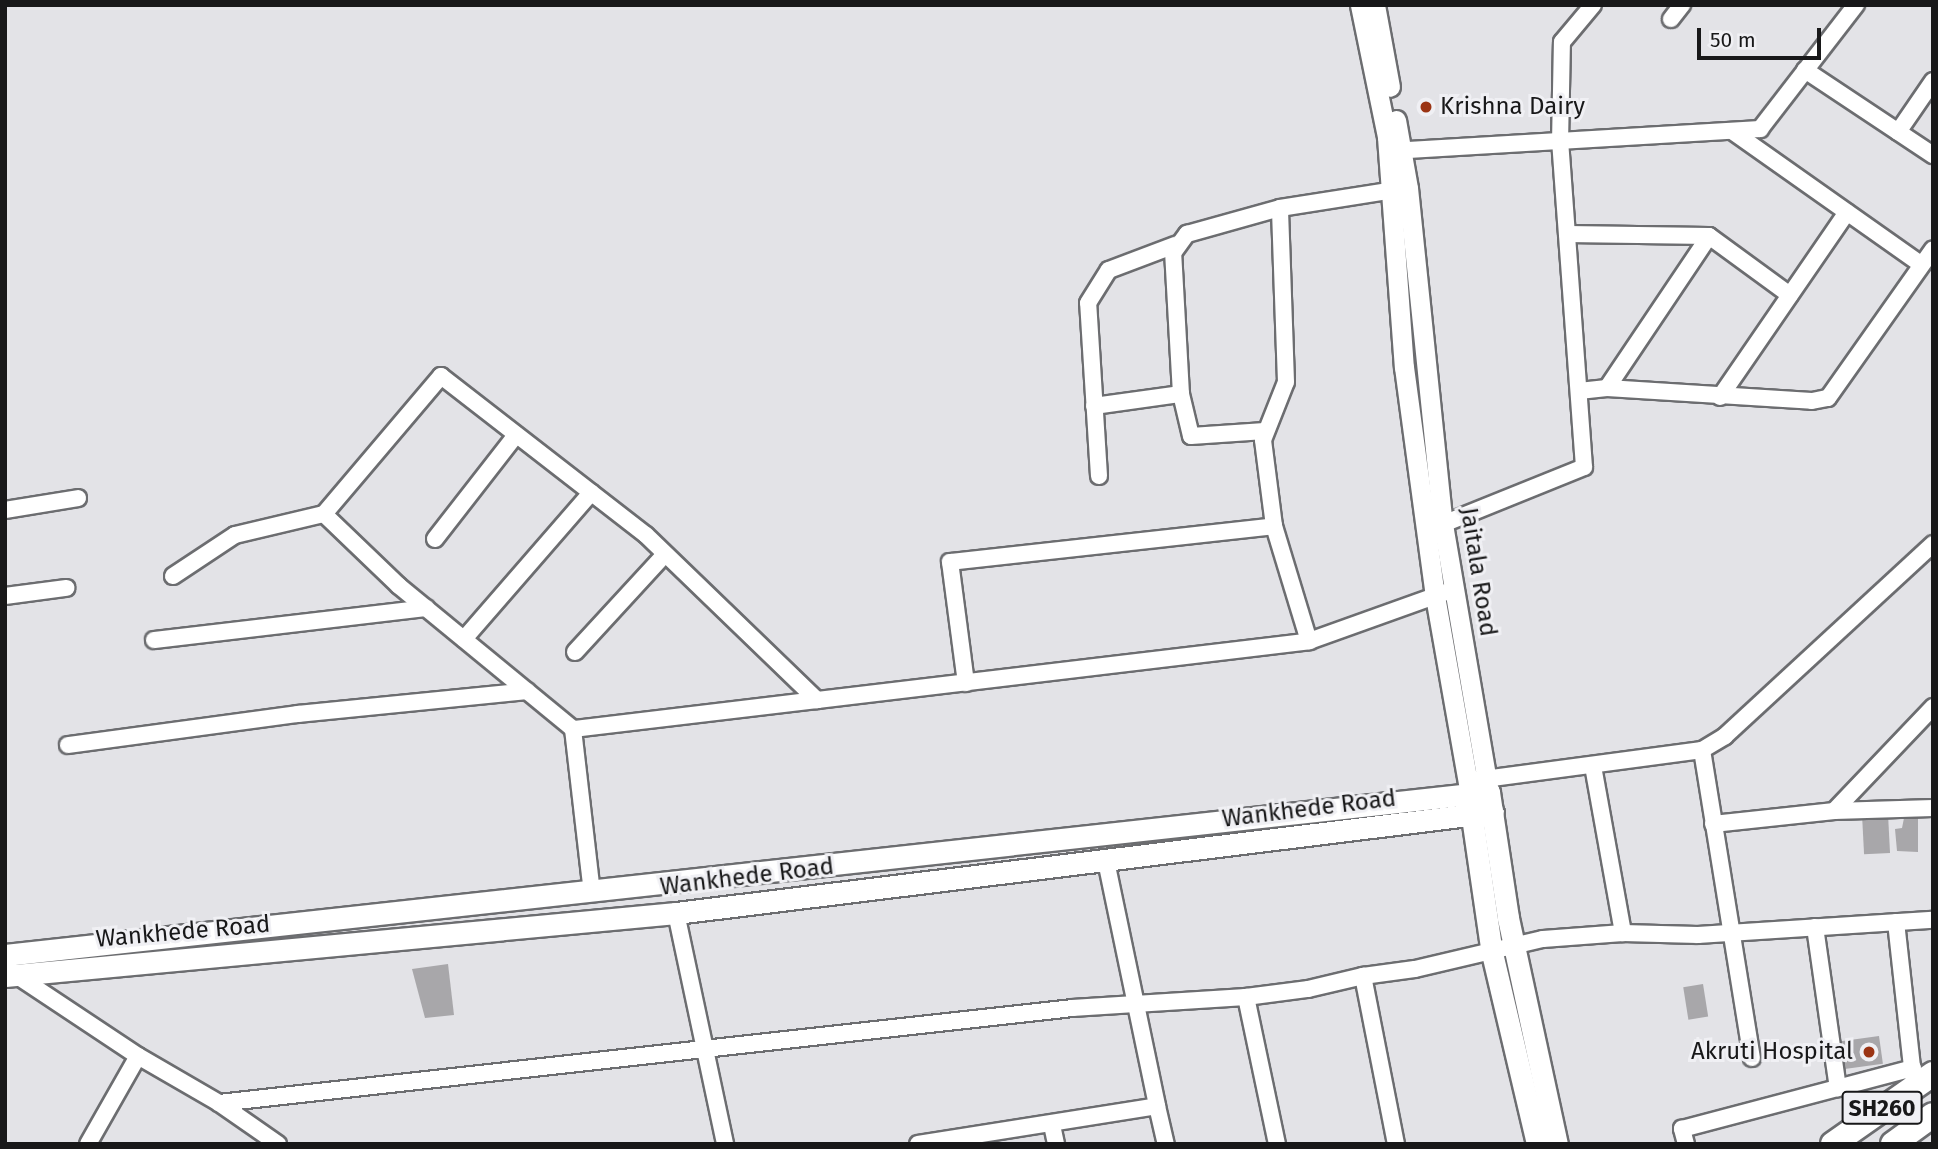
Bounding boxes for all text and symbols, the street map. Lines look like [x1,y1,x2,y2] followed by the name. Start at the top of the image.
[1700,14,1824,58] scale bar
[1710,27,1756,53] text: 50 m
[1440,93,1585,121] place label: Krishna Dairy
[1418,99,1434,115] marker: Krishna Dairy
[1454,505,1502,639] street label: Jaitala Road
[1221,784,1397,834] street label: Wankhede Road
[659,852,835,902] street label: Wankhede Road
[95,910,271,954] street label: Wankhede Road
[1691,1038,1853,1066] place label: Akruti Hospital
[1859,1042,1879,1062] marker: Akruti Hospital
[1840,1088,1924,1128] road number: SH260

